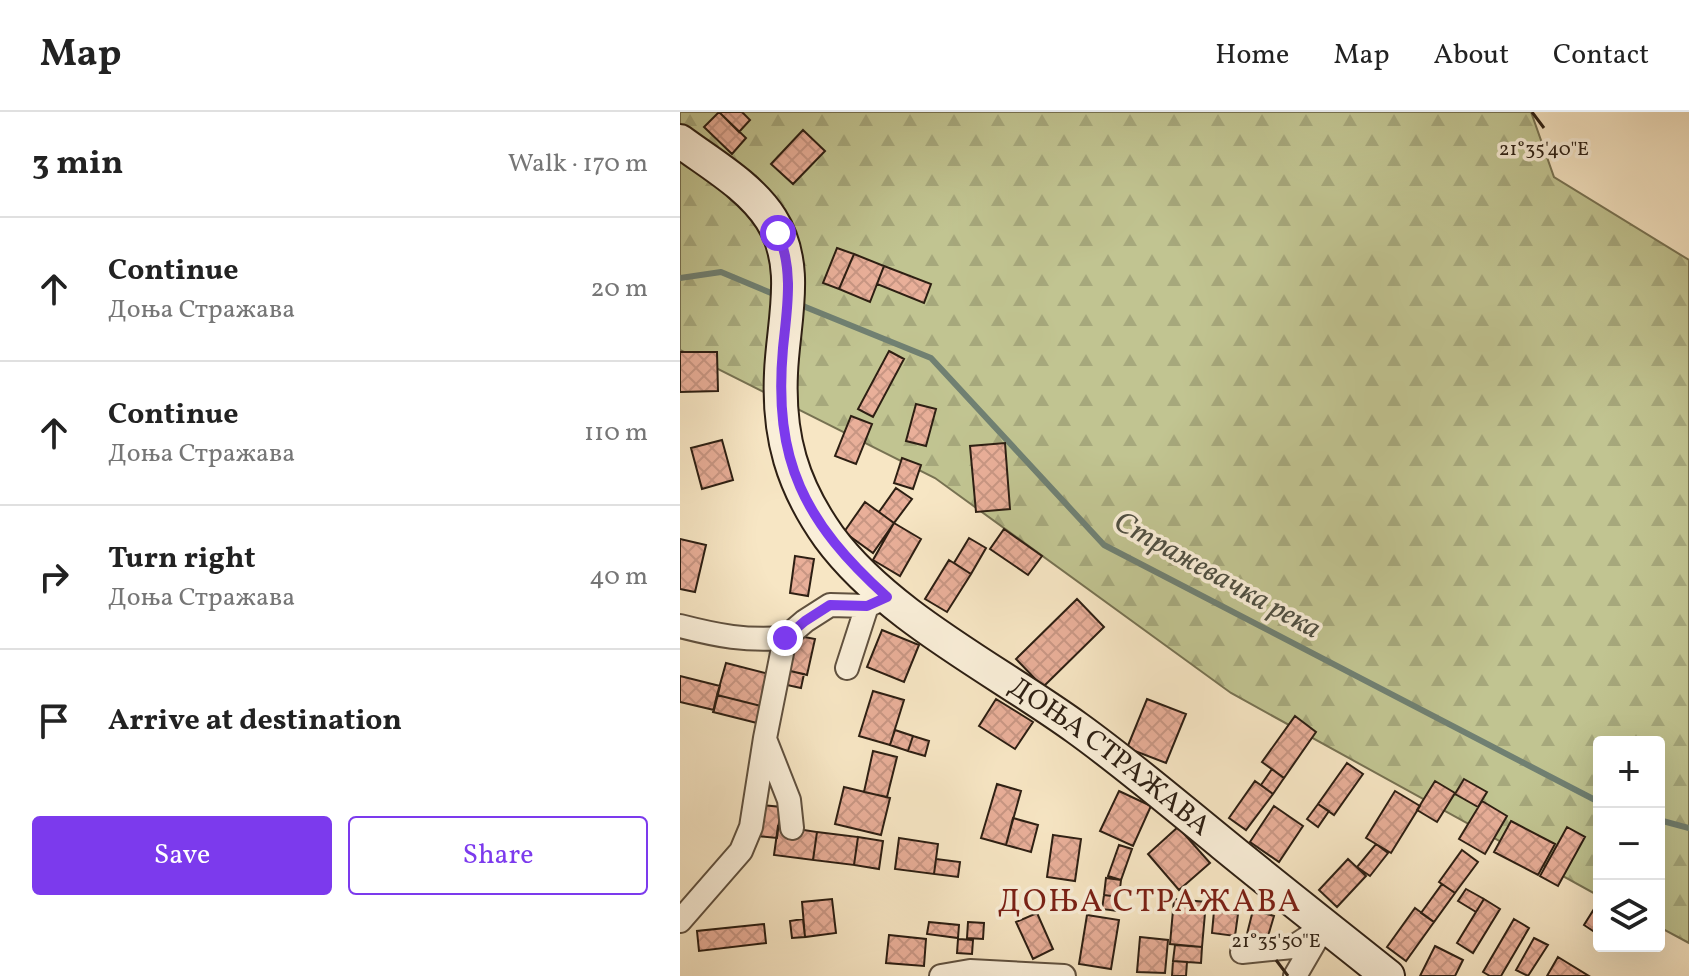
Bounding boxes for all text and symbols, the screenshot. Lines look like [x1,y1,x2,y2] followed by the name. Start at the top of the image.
[40,29,121,82] text: Map
[1215,36,1289,75] text: Home
[1333,36,1389,75] text: Map
[1433,36,1509,75] text: About
[1553,36,1649,75] text: Contact
[1499,136,1589,164] text: 21°35'40"E
[32,141,123,188] text: 3 min
[508,146,648,182] text: Walk · 170 m
[760,215,796,251] route start
[108,250,239,292] text: Continue
[32,267,76,311] icon: ahead
[590,271,648,307] text: 20 m
[108,292,295,328] text: Доња Стражава
[108,394,239,436] text: Continue
[32,411,76,455] icon: ahead
[584,415,648,451] text: 110 m
[108,436,295,472] text: Доња Стражава
[1106,502,1328,650] water label: Стражевачка река
[108,538,256,580] text: Turn right
[32,555,76,599] icon: right
[589,559,648,595] text: 40 m
[108,580,295,616] text: Доња Стражава
[767,620,803,656] route end
[1001,668,1219,846] street label: ДОЊА СТРАЖАВА
[32,699,76,743] icon: arrive
[108,700,402,742] text: Arrive at destination
[1593,736,1665,952] map controls
[1593,736,1665,808] button: +
[1593,808,1665,880] button: −
[32,816,332,895] button: Save
[348,816,648,895] button: Share
[1593,880,1665,952] button: layers
[998,881,1302,925] district label: ДОЊА СТРАЖАВА
[1231,928,1321,956] text: 21°35'50"E

